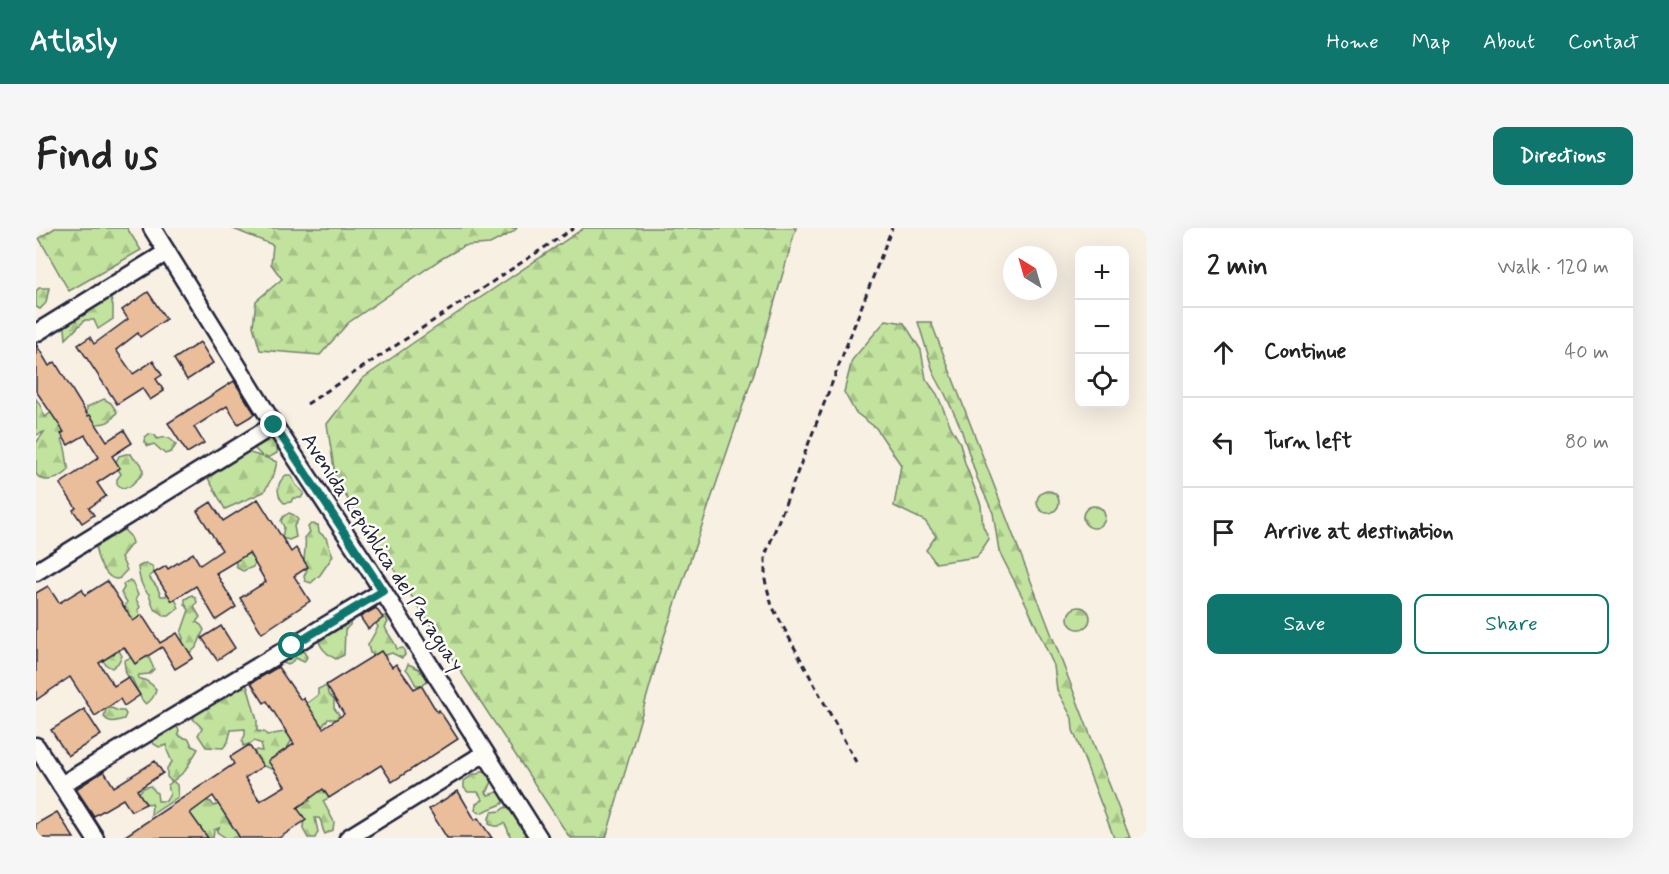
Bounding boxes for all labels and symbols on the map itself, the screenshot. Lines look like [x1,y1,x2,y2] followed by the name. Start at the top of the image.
[1003,246,1057,300] north arrow
[260,411,286,437] route end
[294,428,470,678] street label: Avenida República del Paraguay
[278,632,304,658] route start

